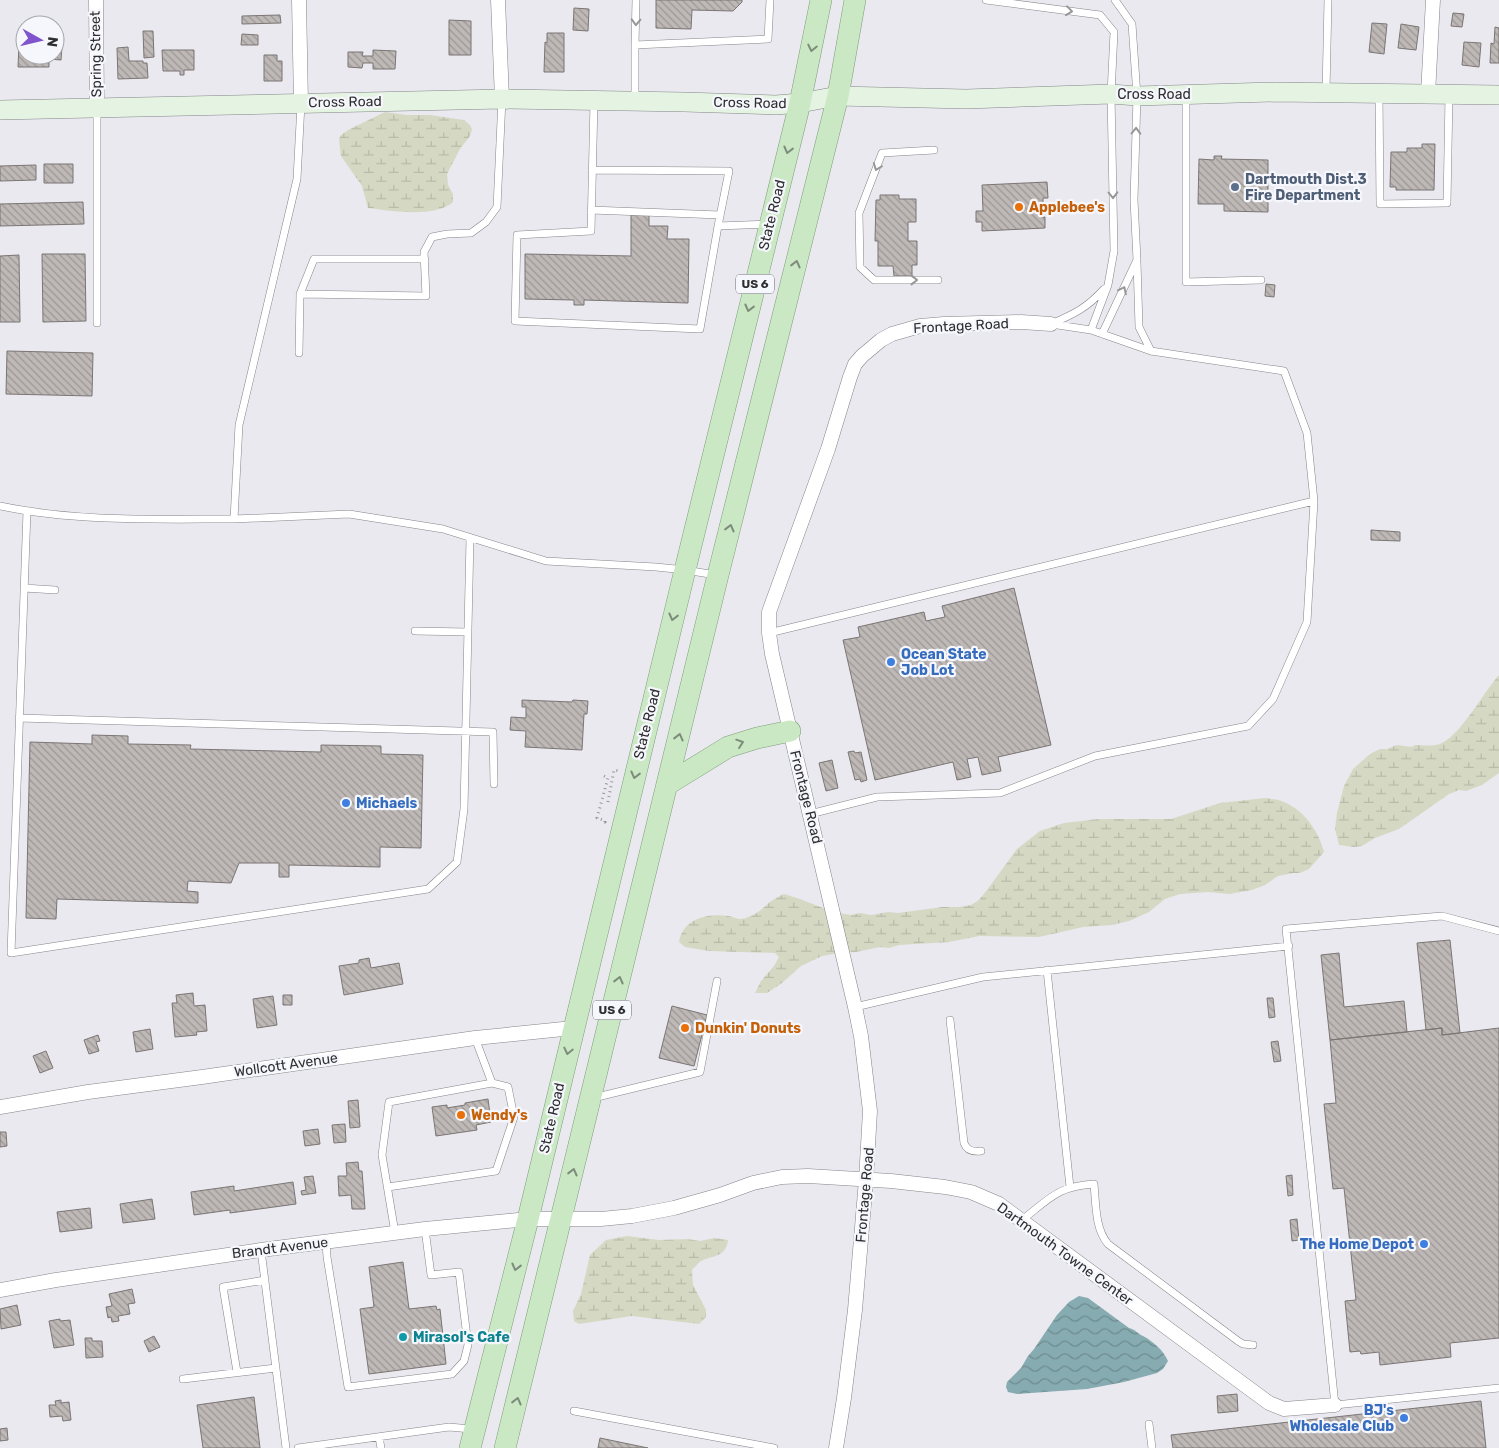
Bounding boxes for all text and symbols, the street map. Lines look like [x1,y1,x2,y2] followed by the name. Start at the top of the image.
[1065,5,1073,16] one-way arrow
[87,10,105,97] street label: Spring Street
[15,15,65,65] north arrow
[630,19,641,27] one-way arrow
[43,36,61,48] text: N
[807,43,818,52] one-way arrow
[1117,86,1191,103] street label: Cross Road
[308,93,382,111] street label: Cross Road
[713,94,787,112] street label: Cross Road
[1131,127,1141,134] one-way arrow
[784,146,794,154] one-way arrow
[873,162,883,171] one-way arrow
[1245,171,1367,204] place label: Dartmouth Dist.3 Fire Department
[755,178,789,252] street label: State Road
[1229,181,1241,193] marker: Dartmouth Dist.3 Fire Department
[1108,192,1118,200] one-way arrow
[1029,199,1105,216] place label: Applebee's
[1013,201,1025,213] marker: Applebee's
[790,260,801,269] one-way arrow
[736,274,774,294] road number: US 6
[911,275,919,285] one-way arrow
[1117,286,1127,295] one-way arrow
[744,304,755,313] one-way arrow
[913,315,1009,337] street label: Frontage Road
[724,524,735,533] one-way arrow
[668,612,679,621] one-way arrow
[901,646,987,679] place label: Ocean State Job Lot
[885,656,897,668] marker: Ocean State Job Lot
[630,687,664,761] street label: State Road
[673,733,684,742] one-way arrow
[736,739,744,749] one-way arrow
[786,749,826,845] street label: Frontage Road
[630,770,641,779] one-way arrow
[356,795,418,812] place label: Michaels
[340,797,352,809] marker: Michaels
[613,976,624,985] one-way arrow
[593,1000,631,1020] road number: US 6
[695,1020,801,1037] place label: Dunkin' Donuts
[679,1022,691,1034] marker: Dunkin' Donuts
[563,1047,574,1056] one-way arrow
[233,1049,339,1081] street label: Wollcott Avenue
[536,1081,568,1155] street label: State Road
[471,1107,528,1124] place label: Wendy's
[455,1109,467,1121] marker: Wendy's
[852,1147,878,1243] street label: Frontage Road
[567,1167,578,1176] one-way arrow
[994,1199,1137,1309] street label: Dartmouth Towne Center
[231,1234,329,1262] street label: Brandt Avenue
[1300,1236,1414,1253] place label: The Home Depot
[1418,1238,1430,1250] marker: The Home Depot
[511,1262,521,1270] one-way arrow
[413,1329,510,1346] place label: Mirasol's Cafe
[397,1331,409,1343] marker: Mirasol's Cafe
[511,1396,522,1405] one-way arrow
[1289,1402,1394,1435] place label: BJ's Wholesale Club
[1398,1412,1410,1424] marker: BJ's Wholesale Club

